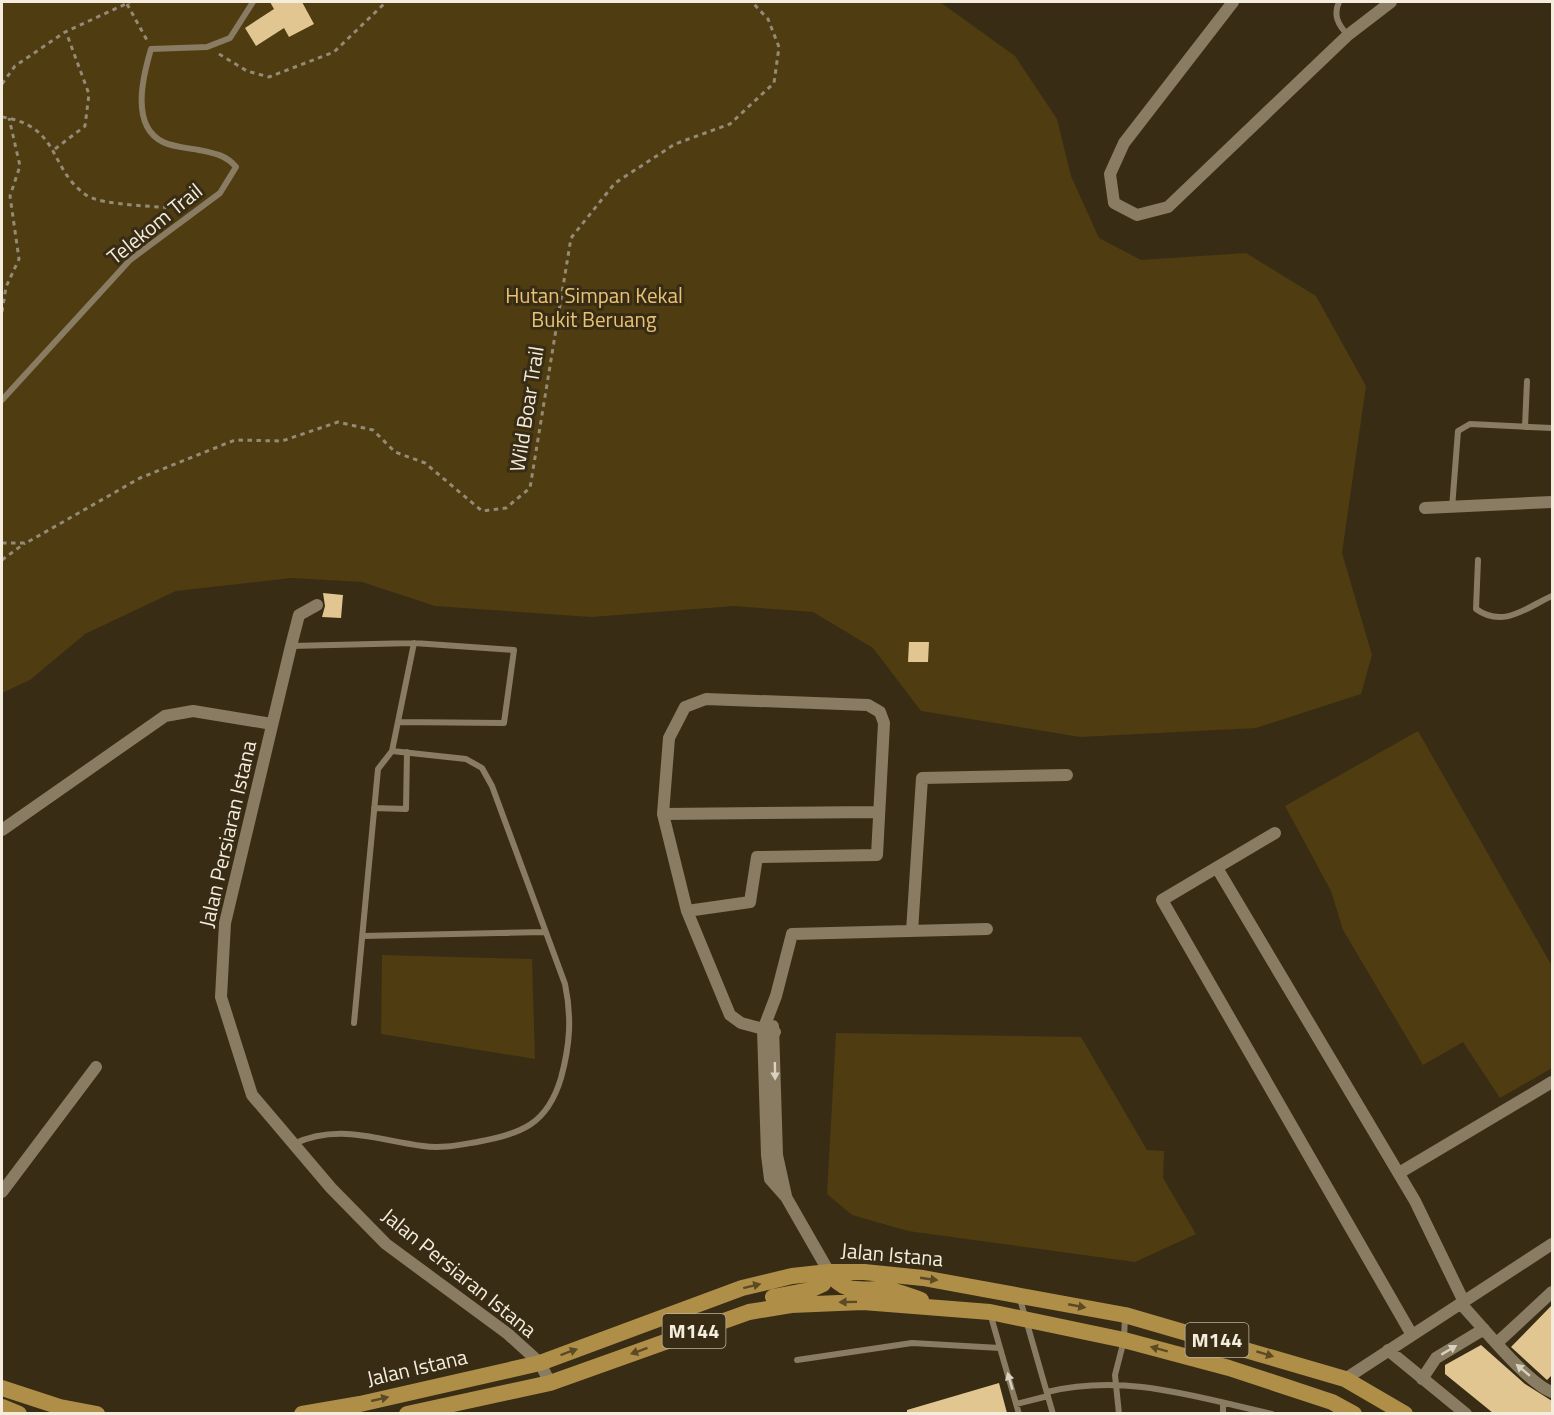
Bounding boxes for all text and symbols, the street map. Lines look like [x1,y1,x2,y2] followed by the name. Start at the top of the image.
[100,175,209,272] street label: Telekom Trail
[505,279,683,335] park label: Hutan Simpan Kekal Bukit Beruang
[500,344,552,474] street label: Wild Boar Trail
[190,737,264,931] street label: Jalan Persiaran Istana
[771,1062,780,1081] one-way arrow
[375,1200,544,1345] street label: Jalan Persiaran Istana
[840,1234,945,1274] street label: Jalan Istana
[919,1275,938,1284] one-way arrow
[743,1280,762,1290] one-way arrow
[838,1298,857,1307] one-way arrow
[1067,1302,1086,1311] one-way arrow
[662,1314,726,1348] road number: M144
[1186,1323,1248,1357] road number: M144
[363,1340,471,1394] street label: Jalan Istana
[1150,1344,1168,1354] one-way arrow
[1441,1345,1458,1355] one-way arrow
[560,1347,578,1357] one-way arrow
[630,1347,648,1357] one-way arrow
[1256,1350,1274,1359] one-way arrow
[1515,1363,1531,1376] one-way arrow
[1005,1372,1014,1390] one-way arrow
[371,1394,389,1404] one-way arrow

